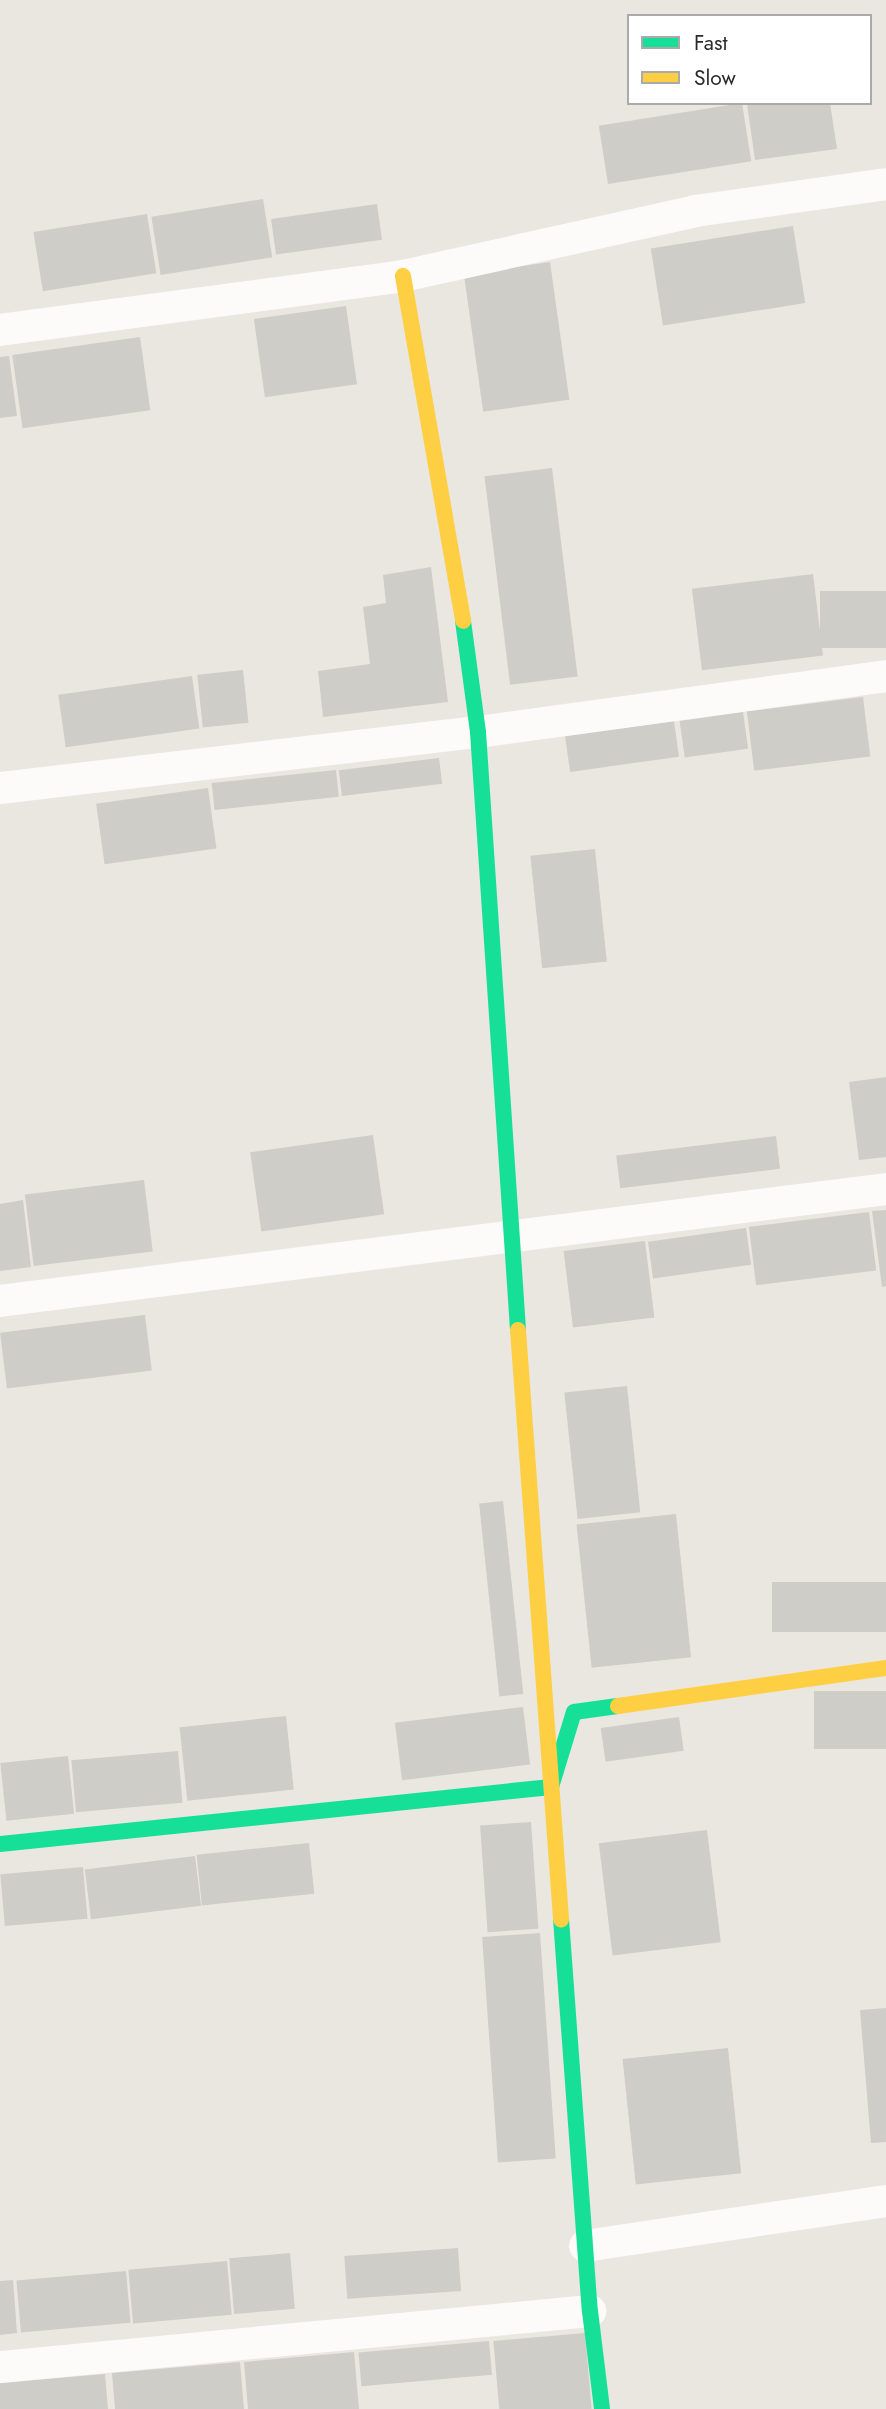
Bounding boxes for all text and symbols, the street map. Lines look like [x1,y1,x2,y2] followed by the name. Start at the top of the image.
[627,14,872,105] legend
[694,28,727,58] text: Fast
[694,63,736,93] text: Slow

